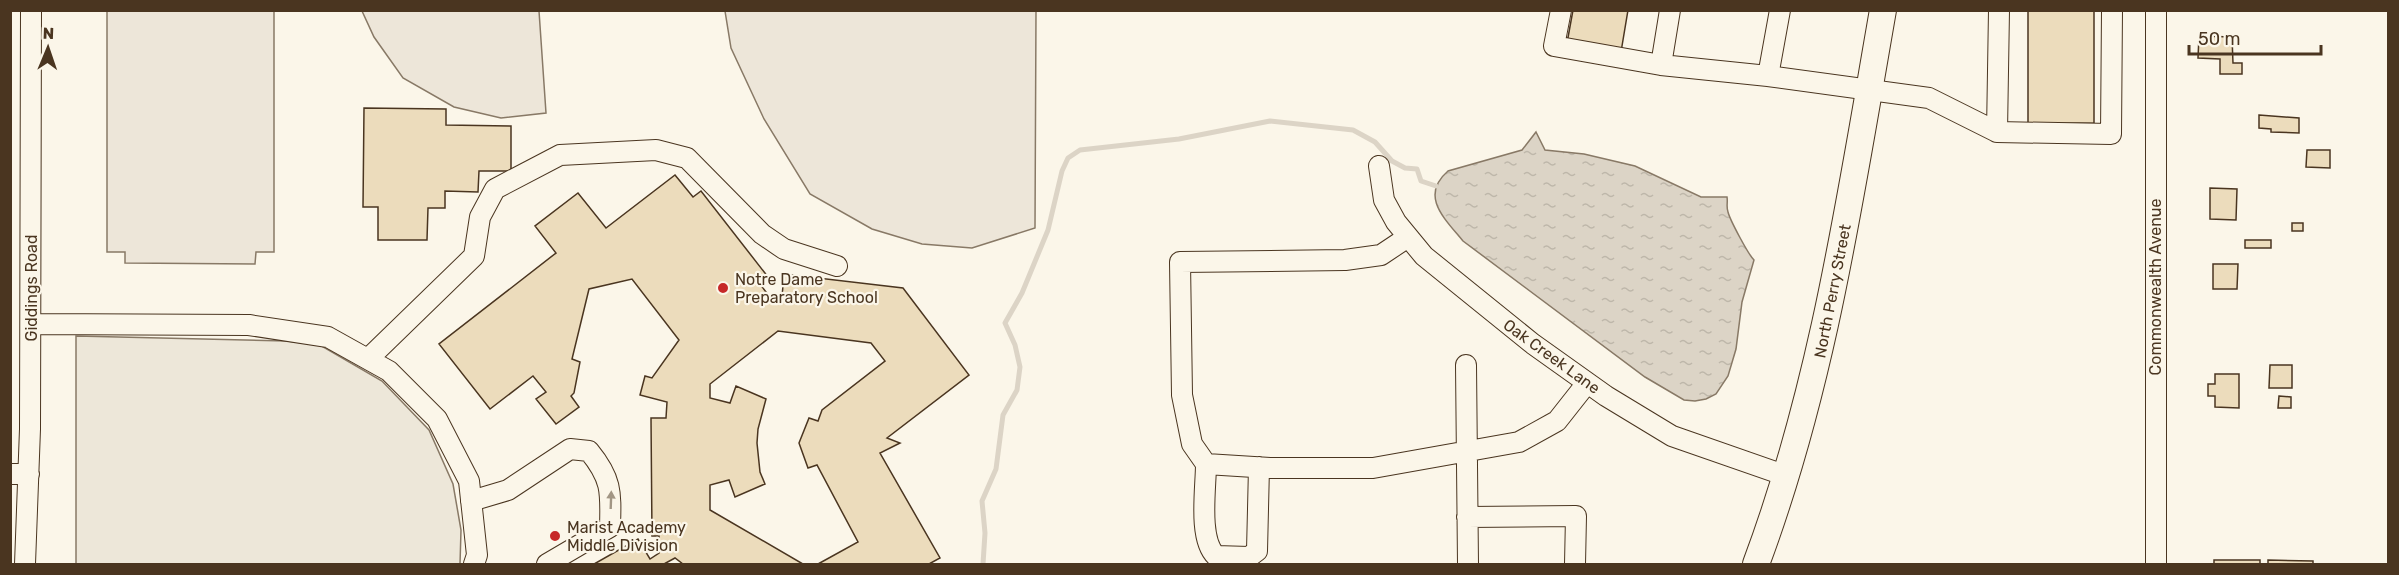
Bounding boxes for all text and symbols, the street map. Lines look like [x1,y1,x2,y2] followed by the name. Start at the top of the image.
[18,18,78,78] north arrow
[2189,18,2321,56] scale bar
[42,24,55,43] text: N
[2198,28,2241,50] text: 50 m
[2146,199,2165,375] street label: Commonwealth Avenue
[1810,222,1855,360] street label: North Perry Street
[22,235,41,341] street label: Giddings Road
[735,270,878,307] place label: Notre Dame Preparatory School
[716,281,730,295] marker: Notre Dame Preparatory School
[1500,315,1604,398] street label: Oak Creek Lane
[607,491,616,510] one-way arrow
[567,518,686,555] place label: Marist Academy Middle Division
[548,529,562,543] marker: Marist Academy Middle Division

